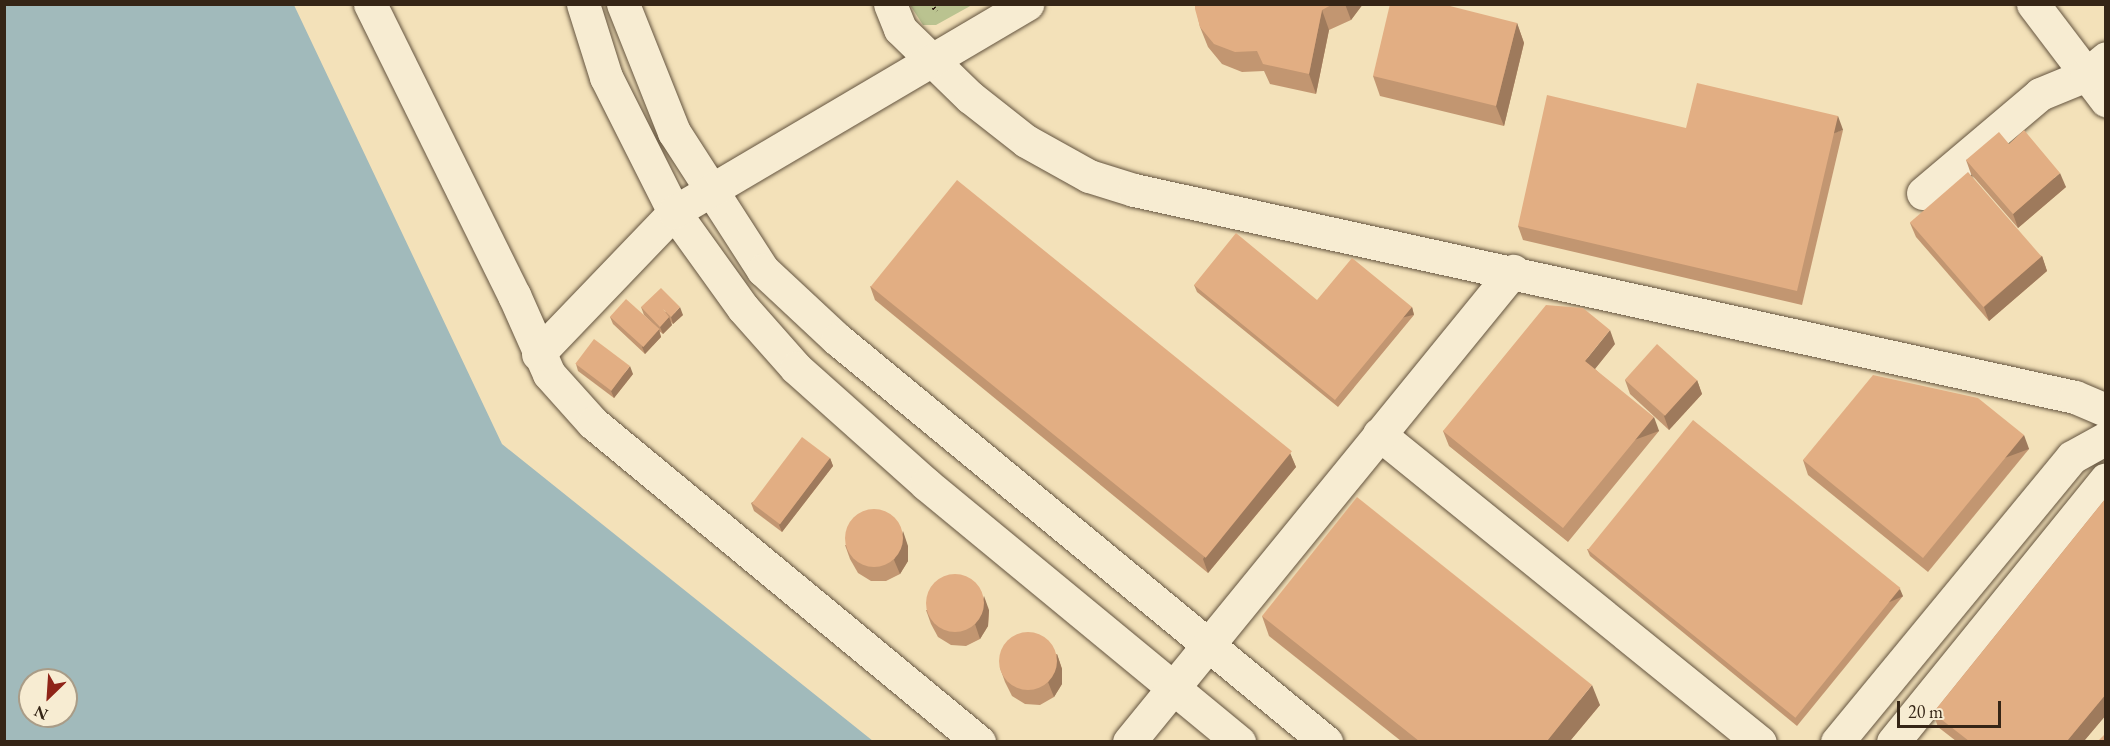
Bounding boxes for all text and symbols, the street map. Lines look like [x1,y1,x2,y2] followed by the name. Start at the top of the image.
[18,668,78,728] north arrow
[1900,689,2004,727] scale bar
[1908,700,1943,723] text: 20 m
[31,701,51,725] text: N

